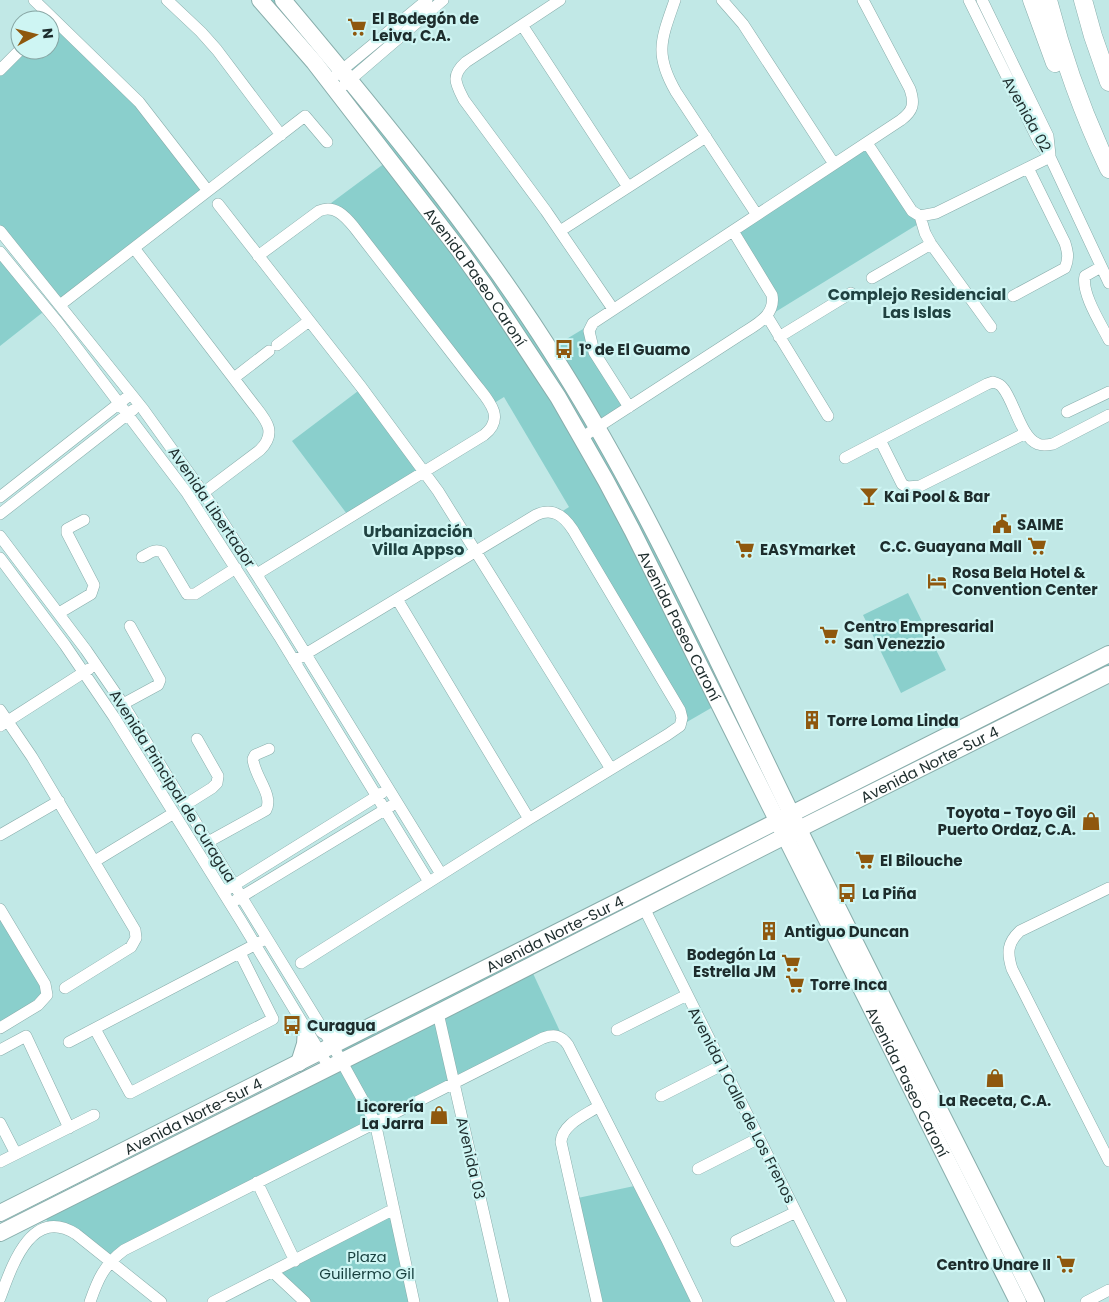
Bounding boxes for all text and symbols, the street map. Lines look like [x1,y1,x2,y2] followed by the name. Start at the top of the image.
[372,8,479,46] place label: El Bodegón de Leiva, C.A.
[10,10,60,60] north arrow
[346,16,368,38] supermarket icon: El Bodegón de Leiva, C.A.
[37,27,58,40] text: N
[998,72,1056,156] street label: Avenida 02
[419,203,532,350] street label: Avenida Paseo Caroní
[828,283,1006,324] district label: Complejo Residencial Las Islas
[553,338,575,360] bus stop icon: 1° de El Guamo
[579,339,691,360] place label: 1° de El Guamo
[164,442,261,572] street label: Avenida Libertador
[858,485,880,507] bar icon: Kai Pool & Bar
[884,486,991,507] place label: Kai Pool & Bar
[991,513,1013,535] public building icon: SAIME
[1017,514,1064,535] place label: SAIME
[363,520,473,561] district label: Urbanización Villa Appso
[1026,535,1048,557] supermarket icon: C.C. Guayana Mall
[880,536,1022,557] place label: C.C. Guayana Mall
[734,538,756,560] supermarket icon: EASYmarket
[760,539,856,560] place label: EASYmarket
[633,547,726,705] street label: Avenida Paseo Caroní
[952,562,1098,600] place label: Rosa Bela Hotel & Convention Center
[926,570,948,592] hotel icon: Rosa Bela Hotel & Convention Center
[844,616,994,654] place label: Centro Empresarial San Venezzio
[818,624,840,646] supermarket icon: Centro Empresarial San Venezzio
[105,685,241,887] street label: Avenida Principal de Curagua
[801,709,823,731] building icon: Torre Loma Linda
[827,710,959,731] place label: Torre Loma Linda
[857,721,1002,807] street label: Avenida Norte-Sur 4
[938,802,1076,840] place label: Toyota - Toyo Gil Puerto Ordaz, C.A.
[1080,810,1102,832] shop icon: Toyota - Toyo Gil Puerto Ordaz, C.A.
[854,849,876,871] supermarket icon: El Bilouche
[880,850,963,871] place label: El Bilouche
[836,882,858,904] bus stop icon: La Piña
[862,883,917,904] place label: La Piña
[482,890,627,977] street label: Avenida Norte-Sur 4
[758,920,780,942] building icon: Antiguo Duncan
[784,921,909,942] place label: Antiguo Duncan
[687,944,776,982] place label: Bodegón La Estrella JM
[780,952,802,974] supermarket icon: Bodegón La Estrella JM
[784,973,806,995] supermarket icon: Torre Inca
[810,974,887,995] place label: Torre Inca
[683,1003,801,1207] street label: Avenida 1 Calle de Los Frenos
[862,1003,954,1161] street label: Avenida Paseo Caroní
[281,1014,303,1036] bus stop icon: Curagua
[307,1015,376,1036] place label: Curagua
[984,1067,1006,1089] shop icon: La Receta, C.A.
[120,1072,265,1159] street label: Avenida Norte-Sur 4
[939,1090,1051,1111] place label: La Receta, C.A.
[357,1096,424,1134] place label: Licorería La Jarra
[428,1104,450,1126] shop icon: Licorería La Jarra
[451,1115,491,1201] street label: Avenida 03
[319,1246,415,1284] park label: Plaza Guillermo Gil
[1055,1253,1077,1275] supermarket icon: Centro Unare II
[936,1254,1051,1275] place label: Centro Unare II

